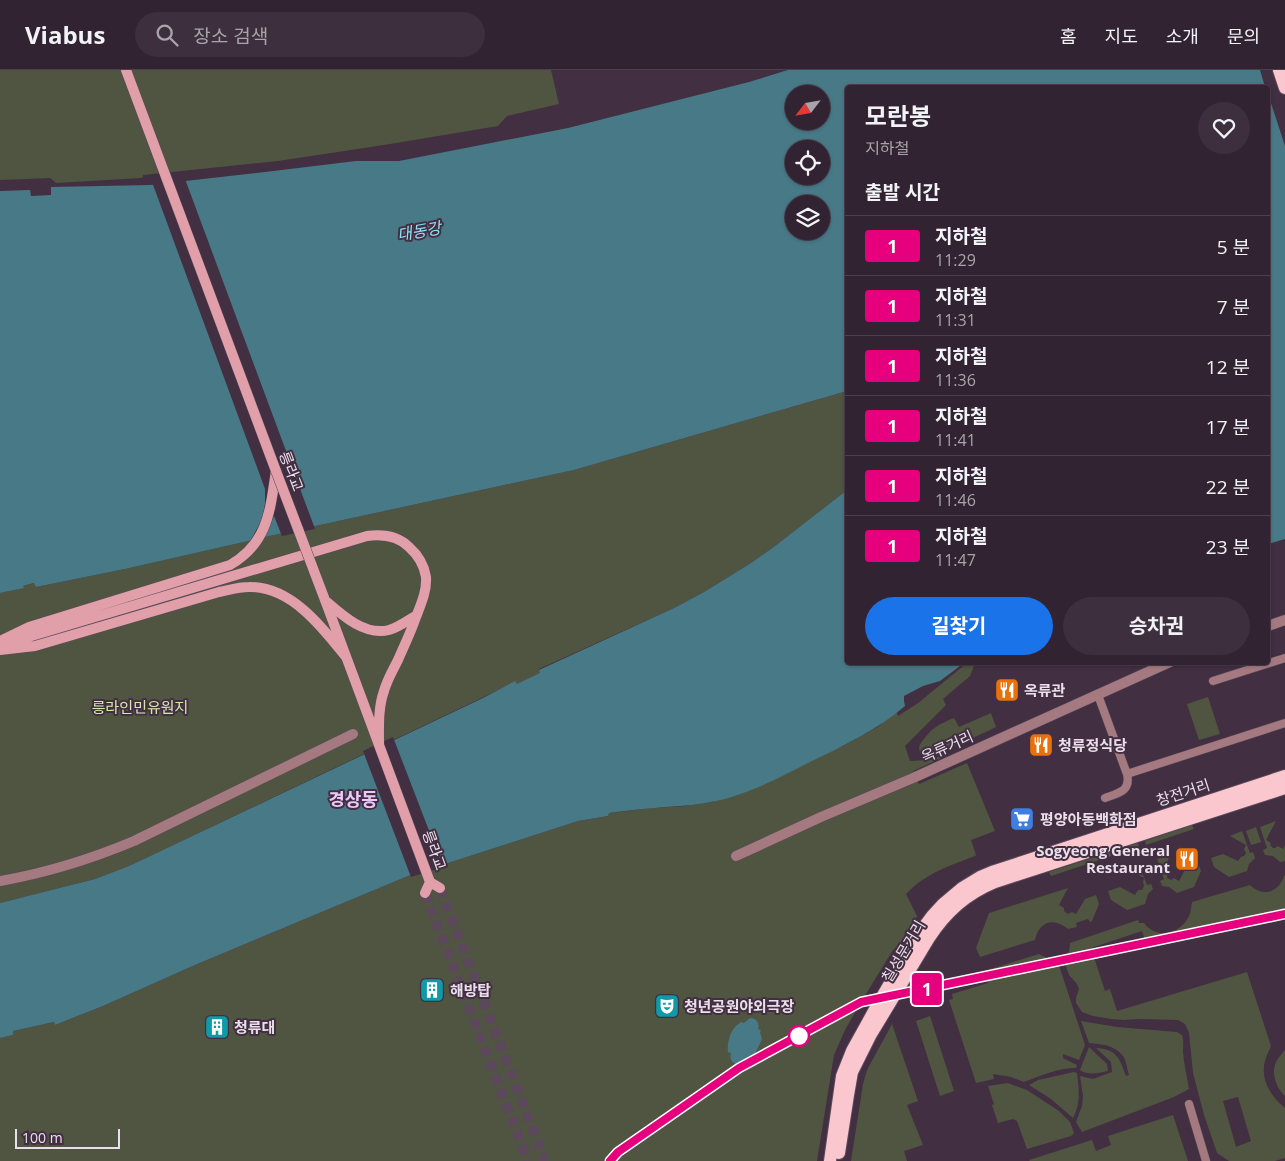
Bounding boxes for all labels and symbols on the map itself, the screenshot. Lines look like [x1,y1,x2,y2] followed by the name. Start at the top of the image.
[785,85,830,130] north arrow
[395,216,445,246] water label: 대동강
[275,448,309,494] street label: 릉라교
[994,677,1020,703] restaurant icon: 옥류관
[1024,680,1066,700] place label: 옥류관
[92,697,188,717] park label: 릉라인민유원지
[918,726,976,766] street label: 옥류거리
[1028,732,1054,758] restaurant icon: 청류정식당
[1058,735,1127,755] place label: 청류정식당
[1154,774,1212,810] street label: 창전거리
[328,787,378,811] district label: 경상동
[1009,806,1035,832] supermarket icon: 평양아동백화점
[1040,809,1137,829] place label: 평양아동백화점
[419,827,451,873] street label: 릉라교
[1036,840,1170,877] place label: Sogyeong General Restaurant
[1174,846,1200,872] restaurant icon: Sogyeong General Restaurant
[877,916,929,986] street label: 칠성문거리
[911,973,943,1005] line badge: 1
[419,977,445,1003] building icon: 해방탑
[450,980,491,1000] place label: 해방탑
[654,993,680,1019] theatre icon: 청년공원야외극장
[684,996,795,1016] place label: 청년공원야외극장
[204,1014,230,1040] building icon: 청류대
[234,1017,275,1037] place label: 청류대
[788,1025,810,1047] unlabelled marker
[15,1126,120,1149] scale bar

